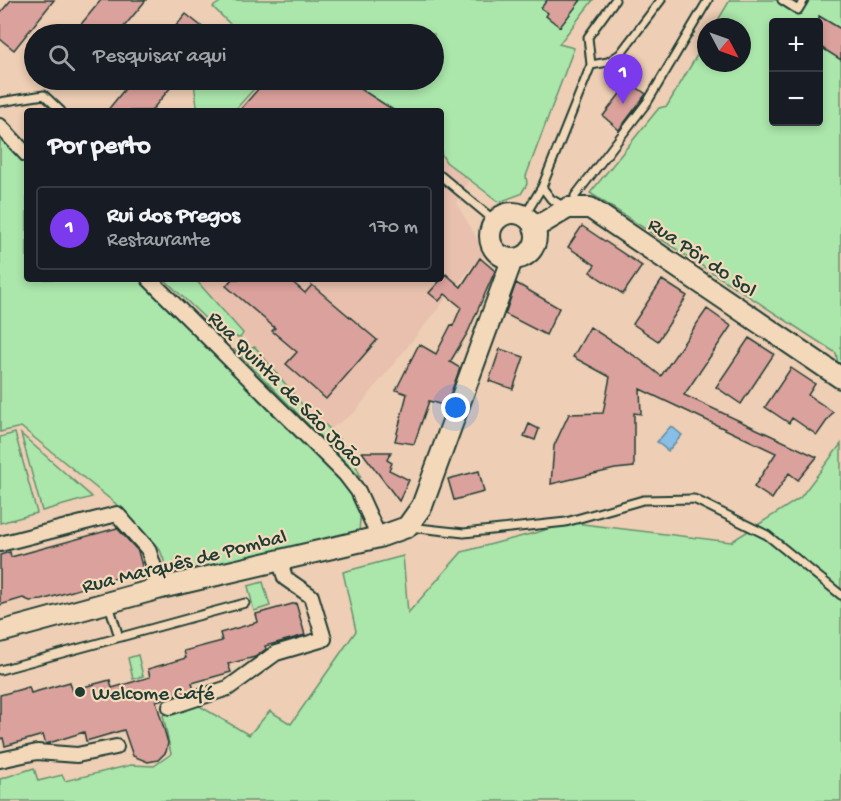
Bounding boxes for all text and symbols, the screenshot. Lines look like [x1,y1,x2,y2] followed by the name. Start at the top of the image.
[697,18,751,72] north arrow
[769,18,823,126] map controls
[769,18,823,72] button: +
[24,24,444,90] search box
[45,41,78,74] icon: search
[93,44,227,70] text: Pesquisar aqui
[604,54,642,104] pin: 1
[769,72,823,126] button: −
[48,132,151,163] text: Por perto
[107,204,240,230] text: Rui dos Pregos
[642,213,760,304] street label: Rua Pôr do Sol
[65,217,74,240] text: 1
[369,217,418,240] text: 170 m
[107,230,210,253] text: Restaurante
[201,307,368,474] street label: Rua Quinta de São João
[441,393,470,422] your location
[80,526,290,601] street label: Rua Marquês de Pombal
[92,683,216,708] place label: Welcome Café
[73,685,87,699] marker: Welcome Café

